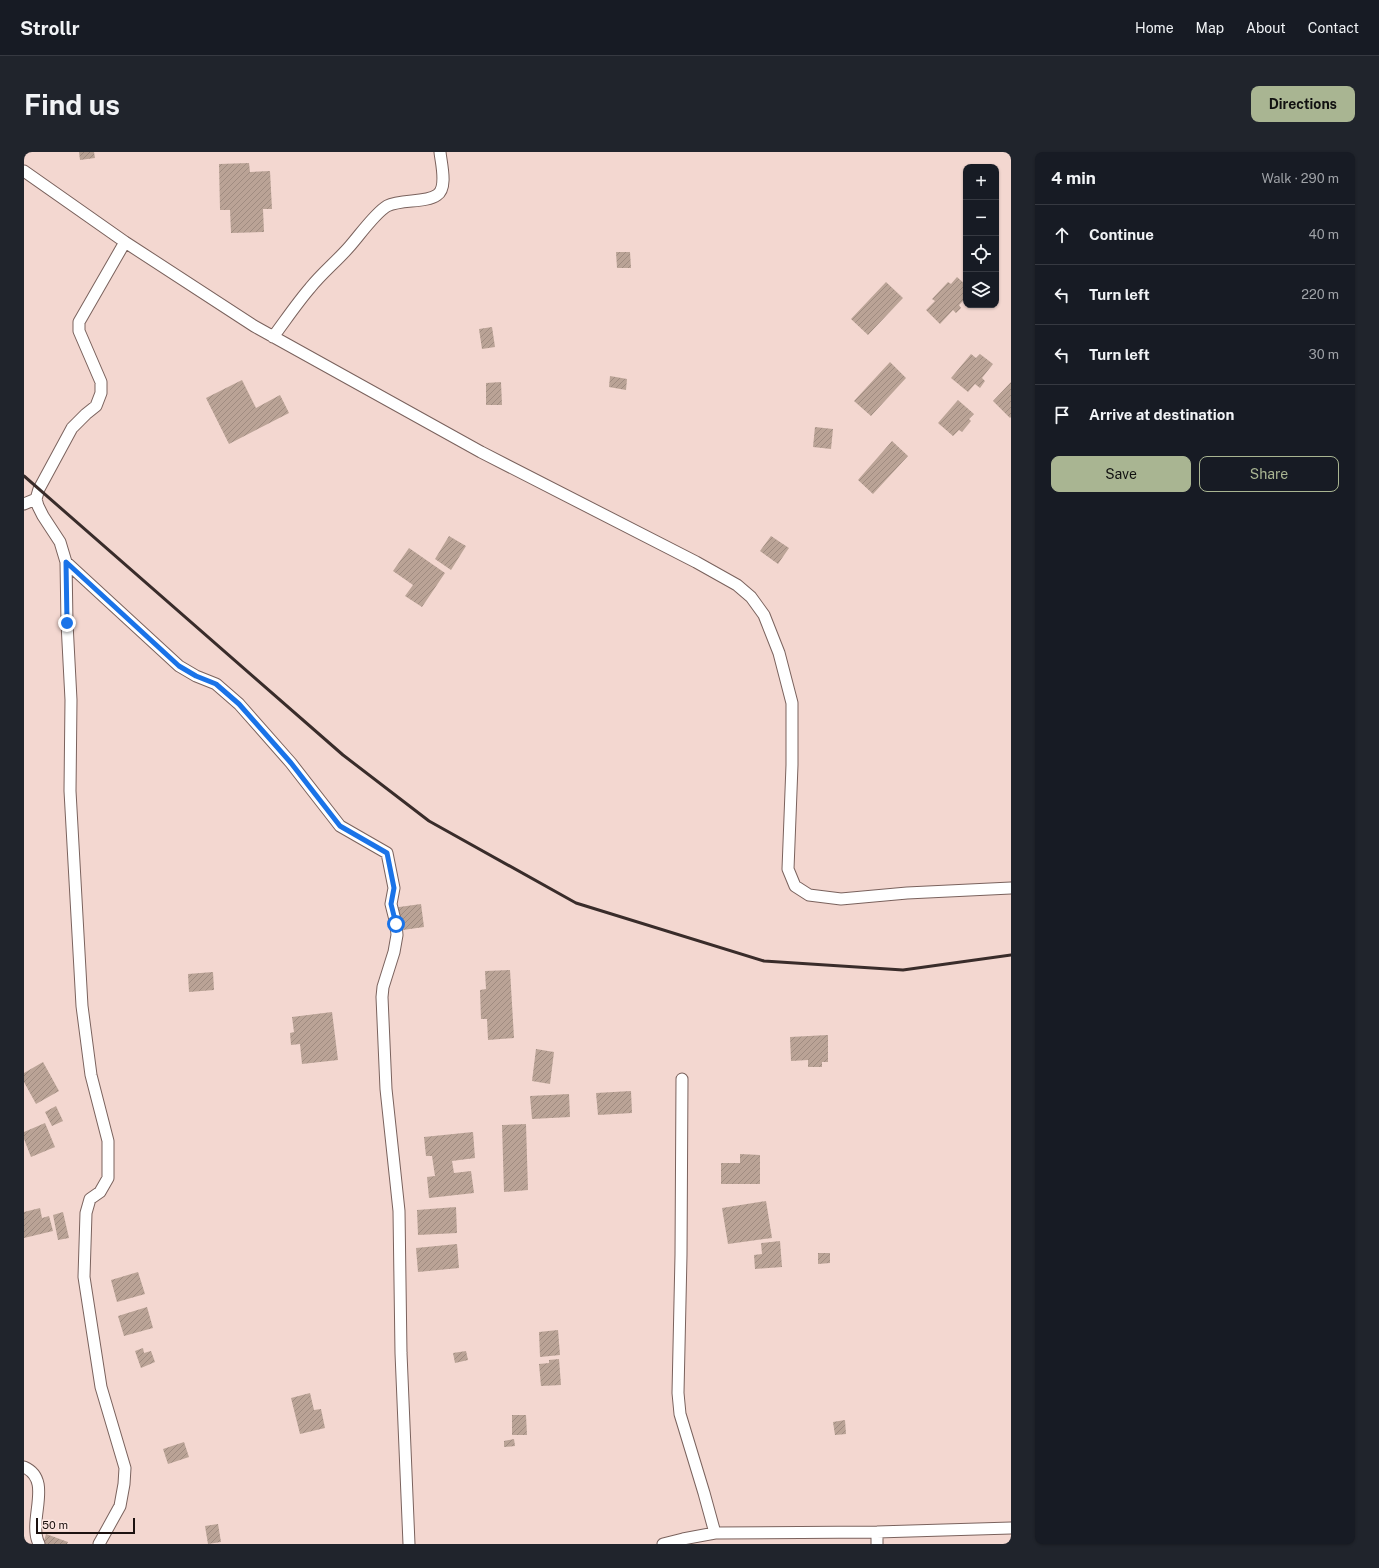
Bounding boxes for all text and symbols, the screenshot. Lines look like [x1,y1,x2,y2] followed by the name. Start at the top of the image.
[20,17,79,39] text: Strollr
[1135,20,1174,36] text: Home
[1196,20,1224,36] text: Map
[1246,20,1286,36] text: About
[1308,20,1359,36] text: Contact
[1251,86,1355,122] button: Directions
[24,88,120,121] text: Find us
[963,164,999,308] map controls
[963,164,999,200] button: +
[1051,168,1096,188] text: 4 min
[1261,171,1339,186] text: Walk · 290 m
[963,200,999,236] button: −
[1051,224,1073,246] icon: ahead
[1089,226,1154,243] text: Continue
[1308,227,1339,242] text: 40 m
[963,236,999,272] button: locate
[963,272,999,308] button: layers
[1051,284,1073,306] icon: left
[1089,286,1150,303] text: Turn left
[1301,287,1339,302] text: 220 m
[1051,344,1073,366] icon: left
[1089,346,1150,363] text: Turn left
[1309,347,1339,362] text: 30 m
[1051,404,1073,426] icon: arrive
[1089,406,1234,423] text: Arrive at destination
[1051,456,1191,492] button: Save
[1199,456,1339,492] button: Share
[58,614,76,632] route end
[387,915,405,933] route start
[36,1516,135,1535] scale bar
[42,1519,68,1531] text: 50 m

